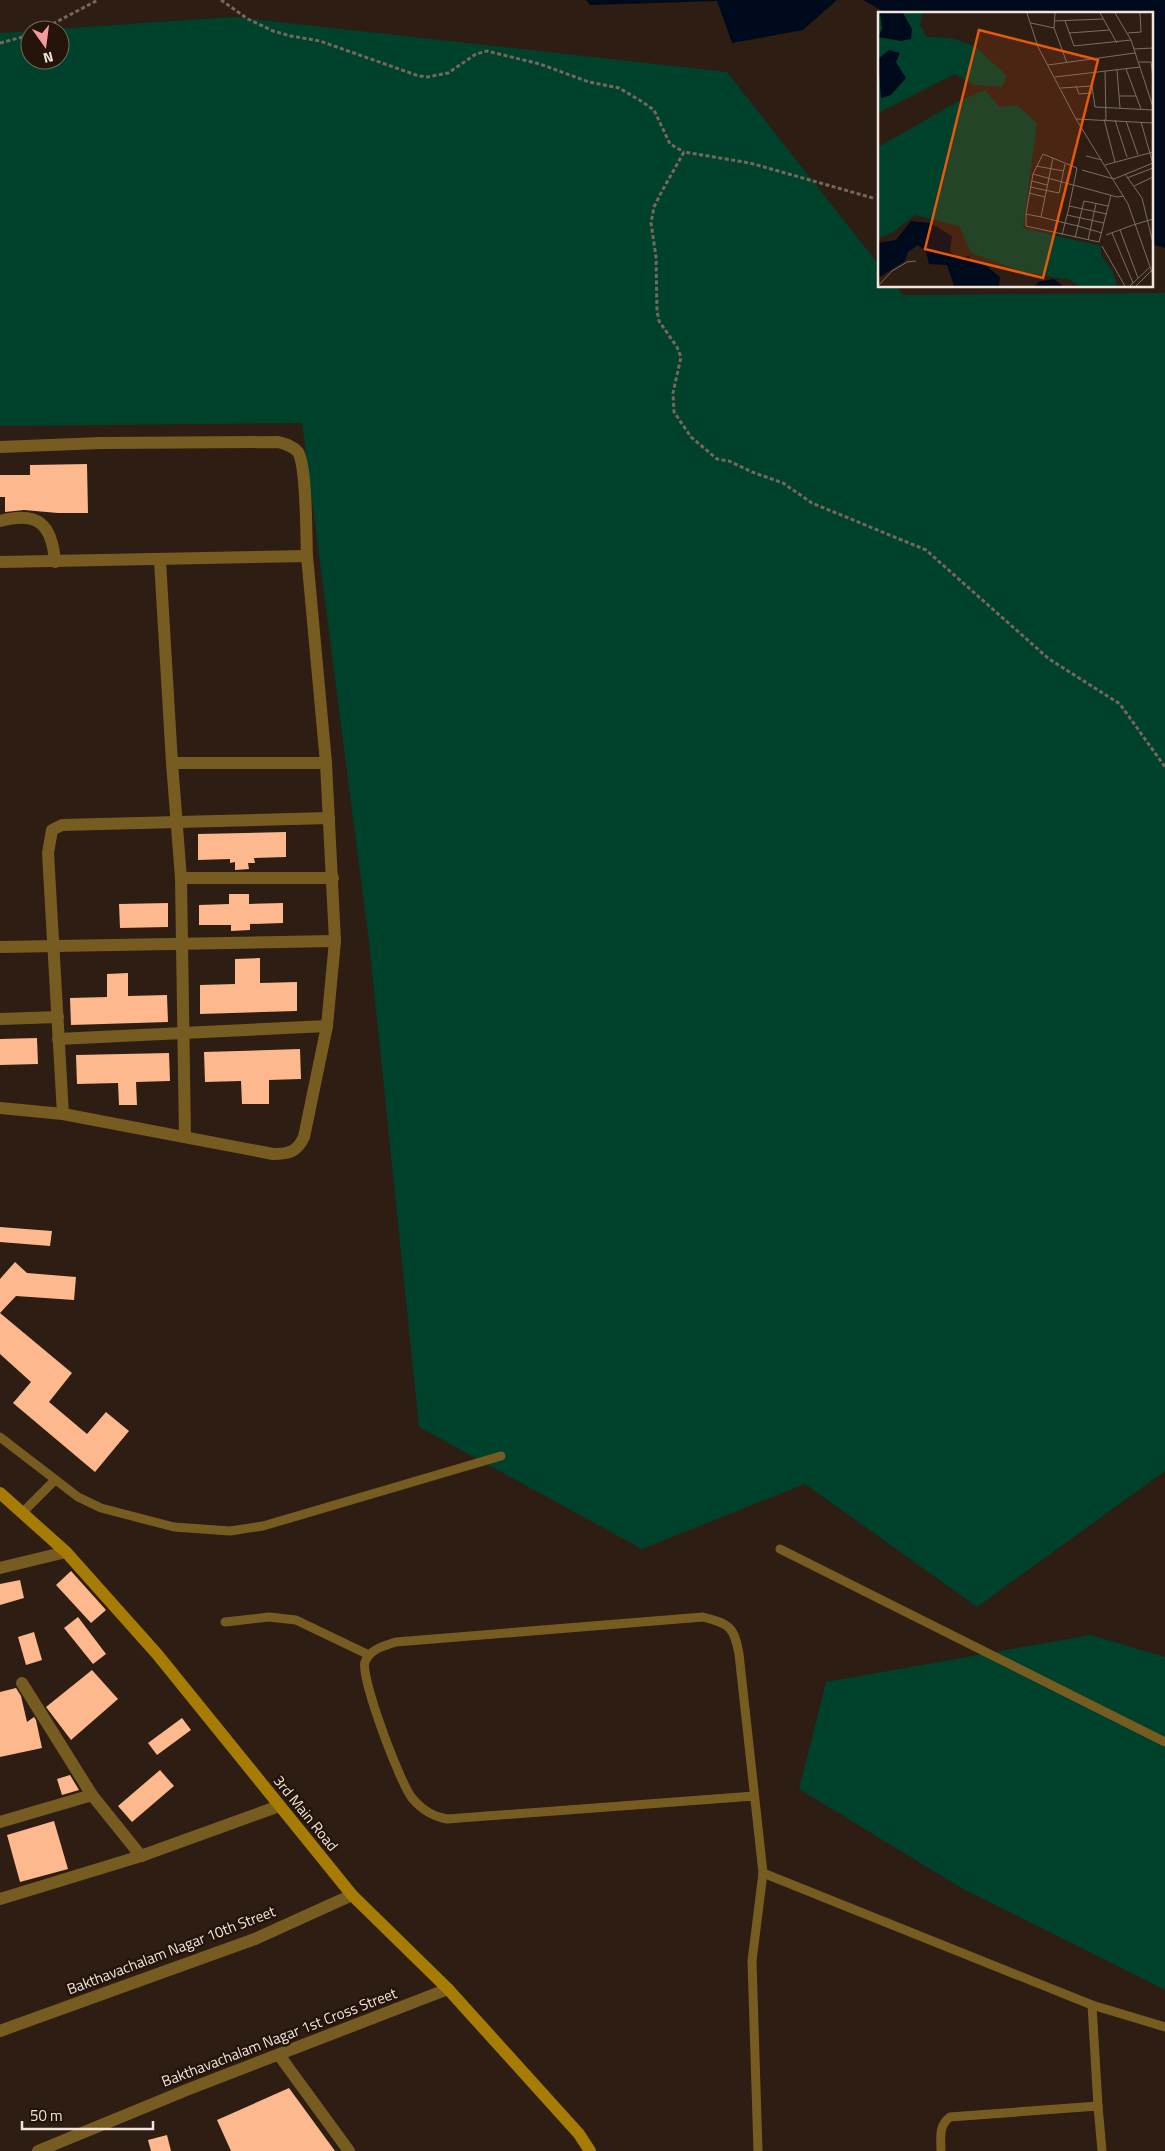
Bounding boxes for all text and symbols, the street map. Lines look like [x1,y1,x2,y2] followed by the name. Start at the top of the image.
[878,12,1152,288] inset map
[20,20,70,70] north arrow
[41,47,56,69] text: N
[268,1770,344,1856] street label: 3rd Main Road
[63,1899,279,2000] street label: Bakthavachalam Nagar 10th Street
[158,1981,401,2093] street label: Bakthavachalam Nagar 1st Cross Street
[22,2098,154,2130] scale bar
[30,2104,63,2127] text: 50 m

